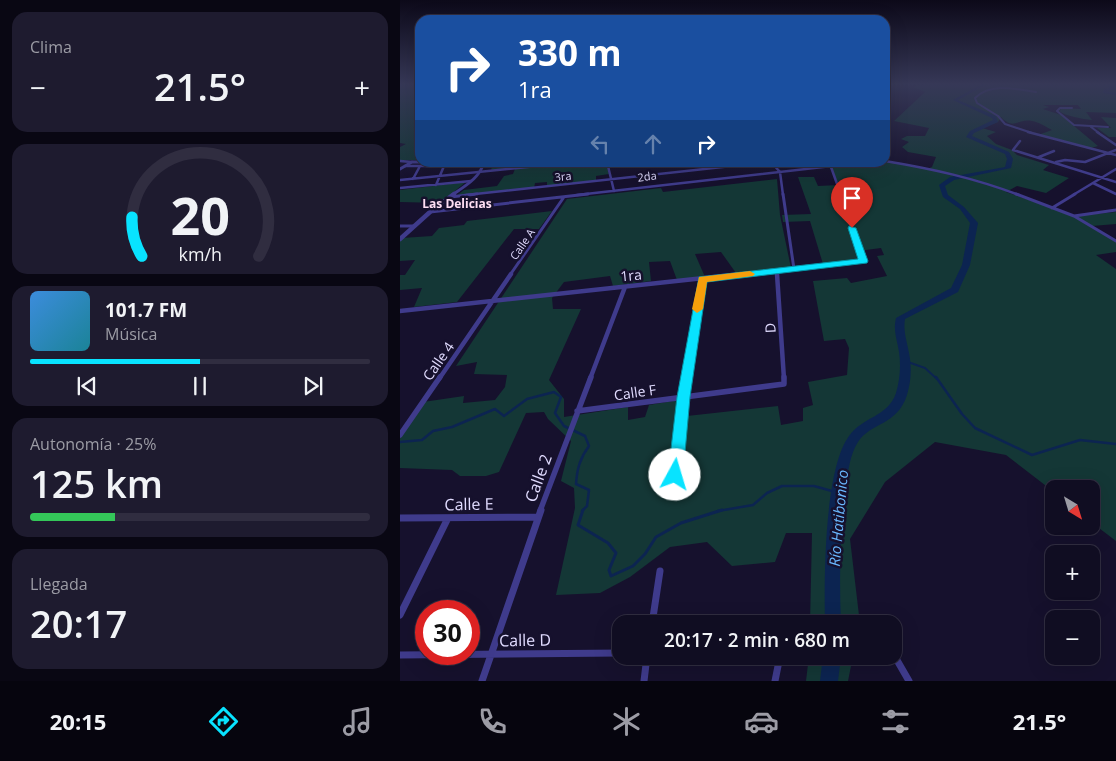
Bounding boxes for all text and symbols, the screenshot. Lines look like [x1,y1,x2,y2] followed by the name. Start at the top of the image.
[518,29,622,76] text: 330 m
[435,35,500,100] icon: right
[30,36,72,58] text: Clima
[154,60,246,112] text: 21.5°
[30,68,46,106] text: −
[354,68,370,106] text: +
[518,74,552,104] text: 1ra
[586,130,614,158] icon: left
[639,130,667,158] icon: ahead
[692,130,720,158] icon: right
[637,167,657,185] street label: 2da
[554,168,572,184] street label: 3ra
[831,177,873,228] pin
[170,179,230,250] text: 20
[838,184,866,212] icon: arrive
[422,195,492,212] district label: Las Delicias
[506,225,538,263] street label: Calle A
[178,242,222,266] text: km/h
[619,264,643,286] street label: 1ra
[105,297,187,323] text: 101.7 FM
[760,322,780,334] street label: D
[105,323,157,345] text: Música
[418,338,458,384] street label: Calle 4
[73,372,101,400] icon: previous
[186,372,214,400] icon: pause
[299,372,327,400] icon: next
[613,380,657,404] street label: Calle F
[30,433,156,455] text: Autonomía · 25%
[648,448,700,500] position arrow
[519,451,557,505] street label: Calle 2
[30,457,163,509] text: 125 km
[824,469,852,567] water label: Río Hatibonico
[1045,480,1100,535] north arrow
[1045,480,1100,665] map controls
[444,493,494,515] street label: Calle E
[1045,545,1100,600] button: +
[30,573,88,595] text: Llegada
[30,597,127,649] text: 20:17
[415,600,480,665] speed limit sign: 30
[1045,610,1100,665] button: −
[664,627,850,653] text: 20:17 · 2 min · 680 m
[499,629,551,651] street label: Calle D
[206,704,241,739] icon: directions
[340,704,375,739] icon: music
[475,704,510,739] icon: phone
[609,704,644,739] icon: climate
[744,704,779,739] icon: car
[878,704,913,739] icon: filters
[50,706,106,736] text: 20:15
[1013,706,1066,736] text: 21.5°

